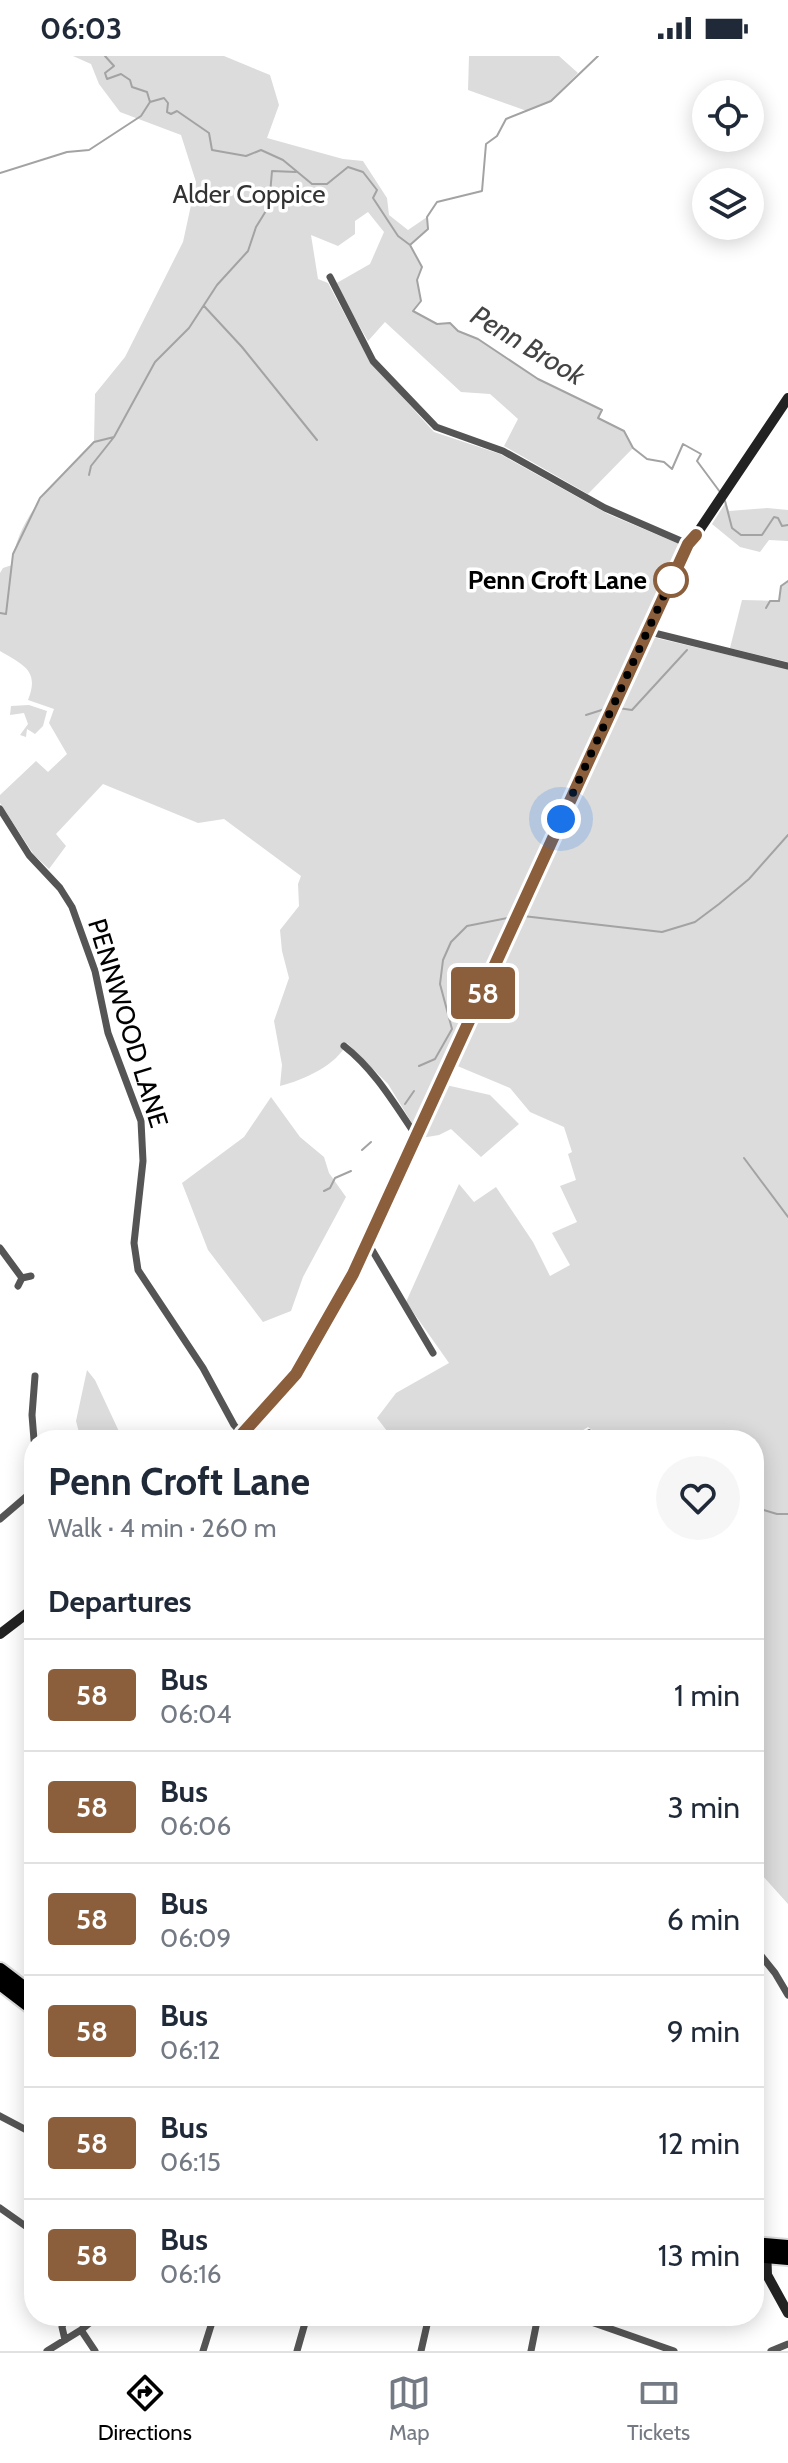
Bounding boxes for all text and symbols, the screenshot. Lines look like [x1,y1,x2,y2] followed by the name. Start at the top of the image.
[40,10,122,47] text: 06:03
[692,80,764,240] map controls
[692,80,764,152] button: locate
[692,168,764,240] button: layers
[172,178,326,210] park label: Alder Coppice
[465,298,592,393] water label: Penn Brook
[654,563,688,597] marker: Penn Croft Lane
[468,564,647,596] place label: Penn Croft Lane
[541,799,581,839] your location
[81,915,175,1131] street label: PENNWOOD LANE
[447,967,519,1019] line badge: 58
[467,976,499,1010] text: 58
[656,1456,740,1540] button: heart
[48,1458,310,1505] text: Penn Croft Lane
[48,1512,277,1544] text: Walk · 4 min · 260 m
[48,1583,192,1620] text: Departures
[160,1661,208,1698] text: Bus
[674,1677,740,1714] text: 1 min
[76,1678,108,1712] text: 58
[160,1698,232,1730] text: 06:04
[160,1773,208,1810] text: Bus
[668,1789,740,1826] text: 3 min
[76,1790,108,1824] text: 58
[160,1810,231,1842] text: 06:06
[160,1885,208,1922] text: Bus
[667,1901,740,1938] text: 6 min
[76,1902,108,1936] text: 58
[160,1922,231,1954] text: 06:09
[160,1997,208,2034] text: Bus
[667,2013,740,2050] text: 9 min
[76,2014,108,2048] text: 58
[160,2034,220,2066] text: 06:12
[160,2109,208,2146] text: Bus
[658,2125,740,2162] text: 12 min
[76,2126,108,2160] text: 58
[160,2146,221,2178] text: 06:15
[160,2221,208,2258] text: Bus
[658,2237,740,2274] text: 13 min
[76,2238,108,2272] text: 58
[160,2258,222,2290] text: 06:16
[98,2371,192,2446] tab: Directions
[387,2371,431,2446] tab: Map
[627,2371,690,2446] tab: Tickets

